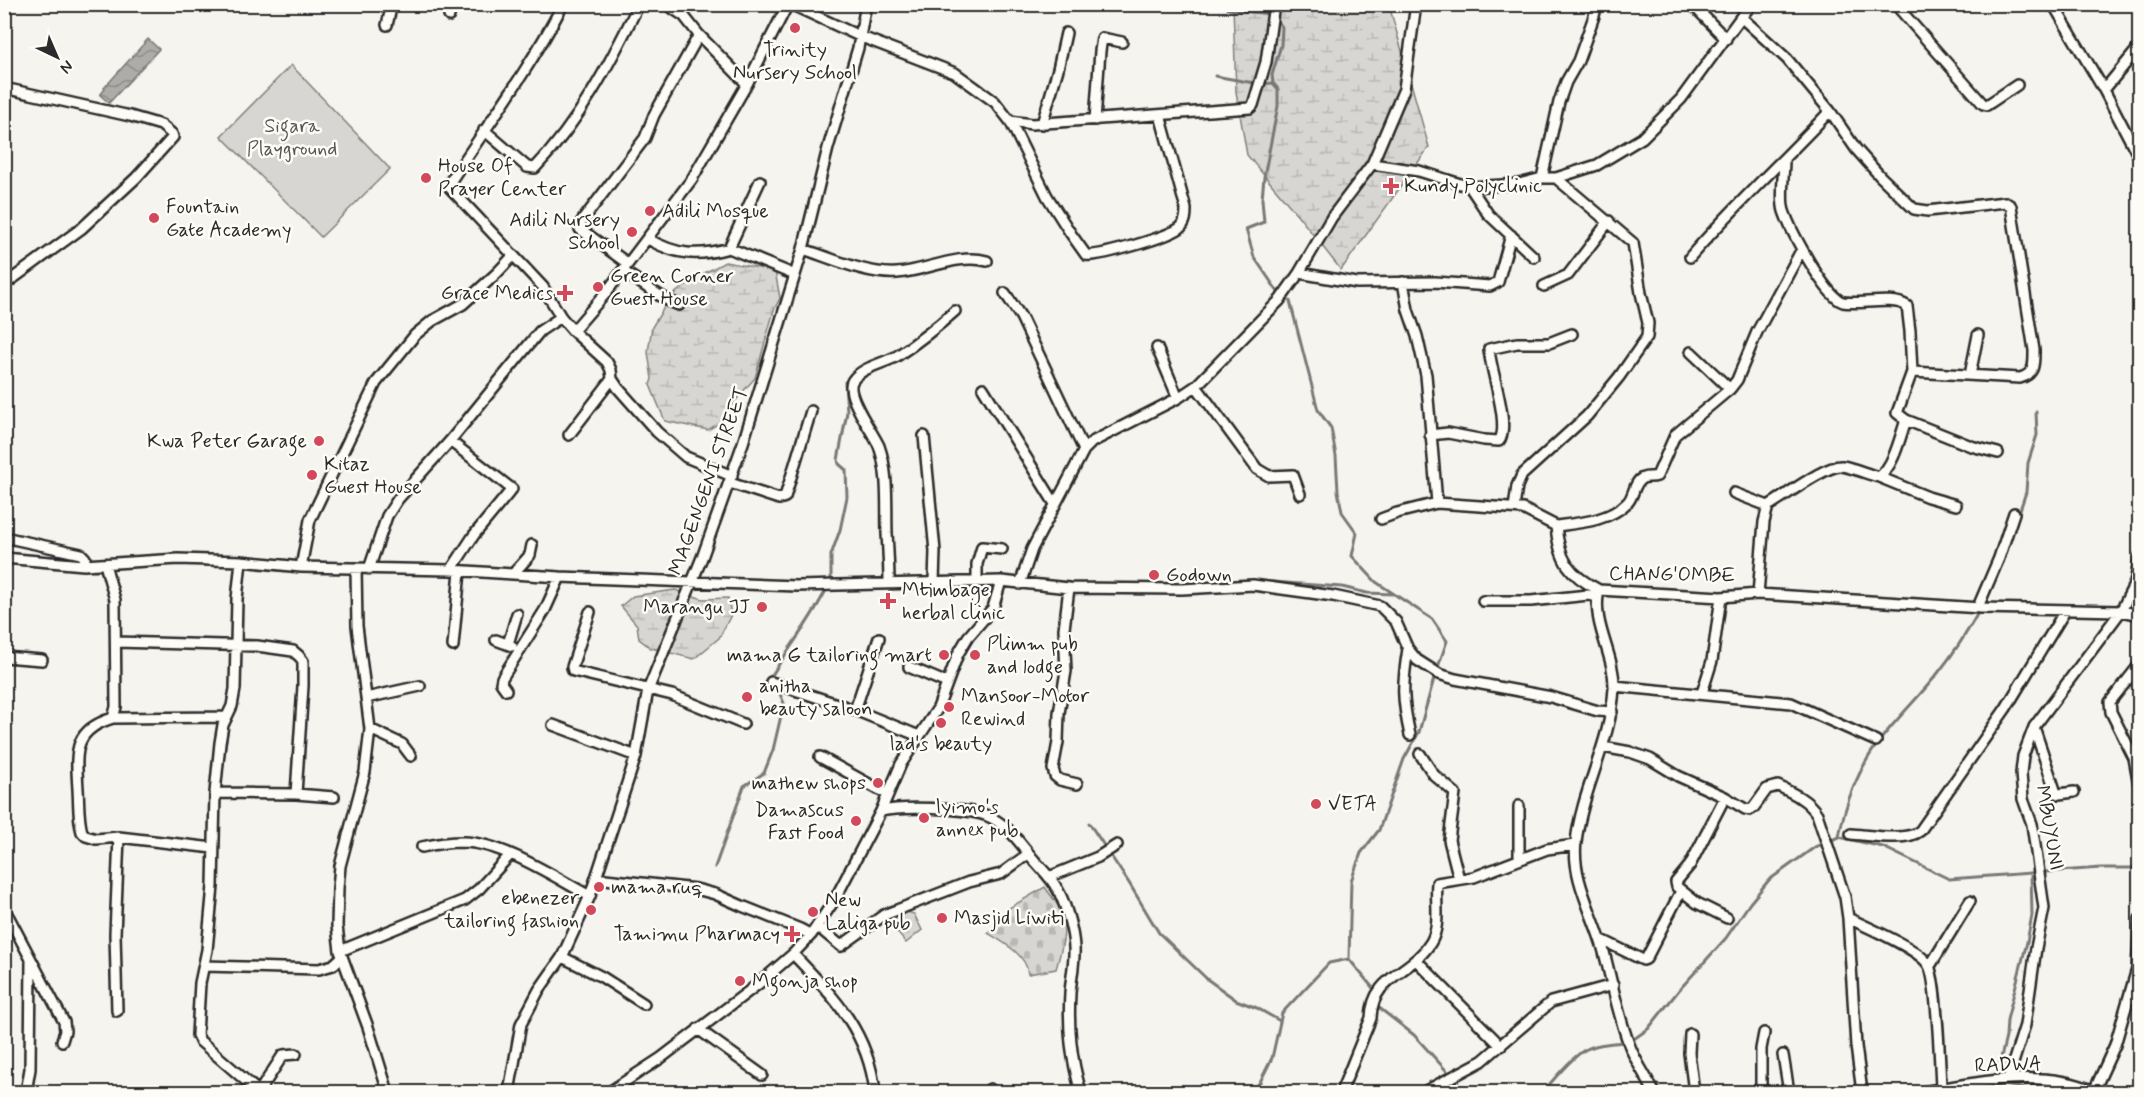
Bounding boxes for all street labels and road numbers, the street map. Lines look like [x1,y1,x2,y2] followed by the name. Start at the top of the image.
[662,383,756,579] street label: MAGENGENI STREET
[1609,560,1735,590] street label: CHANG'OMBE
[2028,783,2070,873] street label: MBUYUNI
[1974,1050,2042,1080] street label: RADWA

